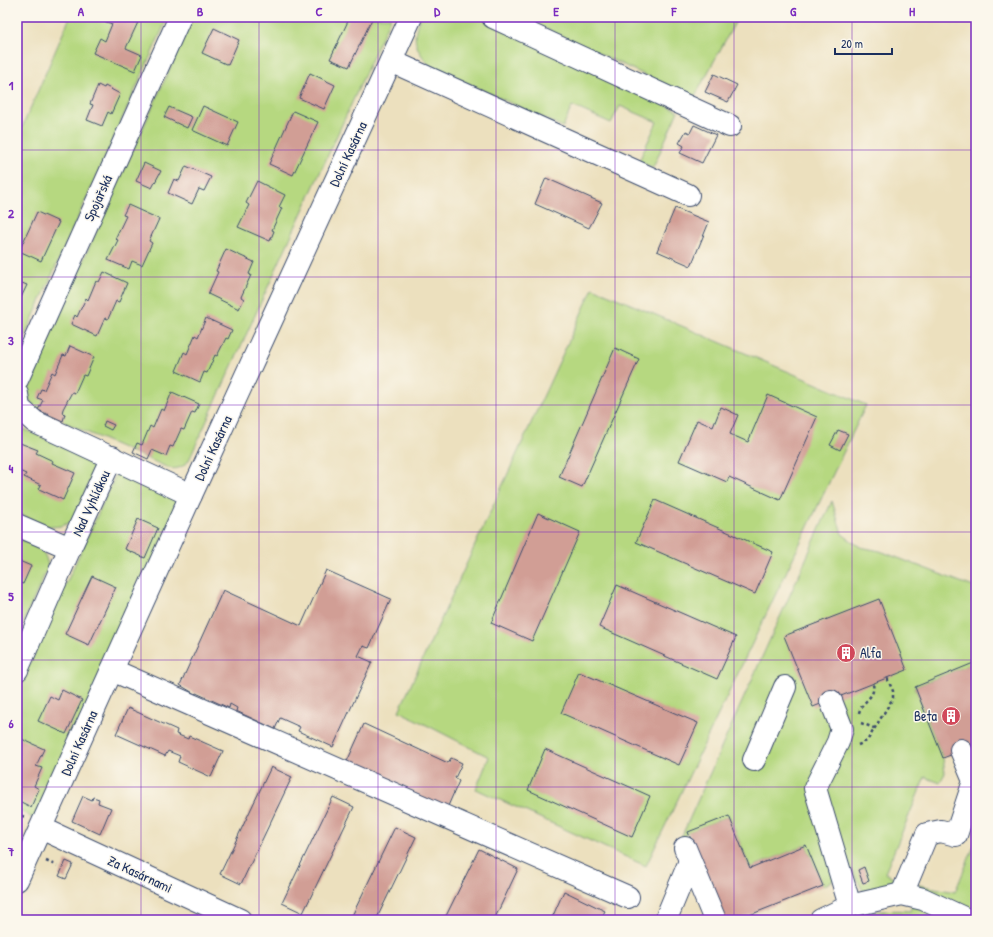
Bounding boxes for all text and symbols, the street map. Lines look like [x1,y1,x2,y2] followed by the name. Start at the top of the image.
[78,2,85,20] text: A
[197,2,204,20] text: B
[315,2,323,20] text: C
[434,2,441,20] text: D
[553,2,559,20] text: E
[671,2,678,20] text: F
[790,2,797,20] text: G
[909,2,915,20] text: H
[835,30,892,56] scale bar
[841,35,863,52] text: 20 m
[9,76,14,94] text: 1
[324,118,371,189] street label: Dolní Kasárna
[79,171,117,224] street label: Spojařská
[8,204,15,222] text: 2
[8,331,14,349] text: 3
[189,412,236,483] street label: Dolní Kasárna
[9,459,14,477] text: 4
[67,466,115,539] street label: Nad Vyhlídkou
[8,587,14,605] text: 5
[835,642,857,664] building icon: Alfa
[860,643,882,662] place label: Alfa
[940,705,962,727] building icon: Beta
[914,706,938,725] place label: Beta
[56,707,102,778] street label: Dolní Kasárna
[8,714,14,732] text: 6
[7,842,15,860] text: 7
[105,850,176,897] street label: Za Kasárnami

